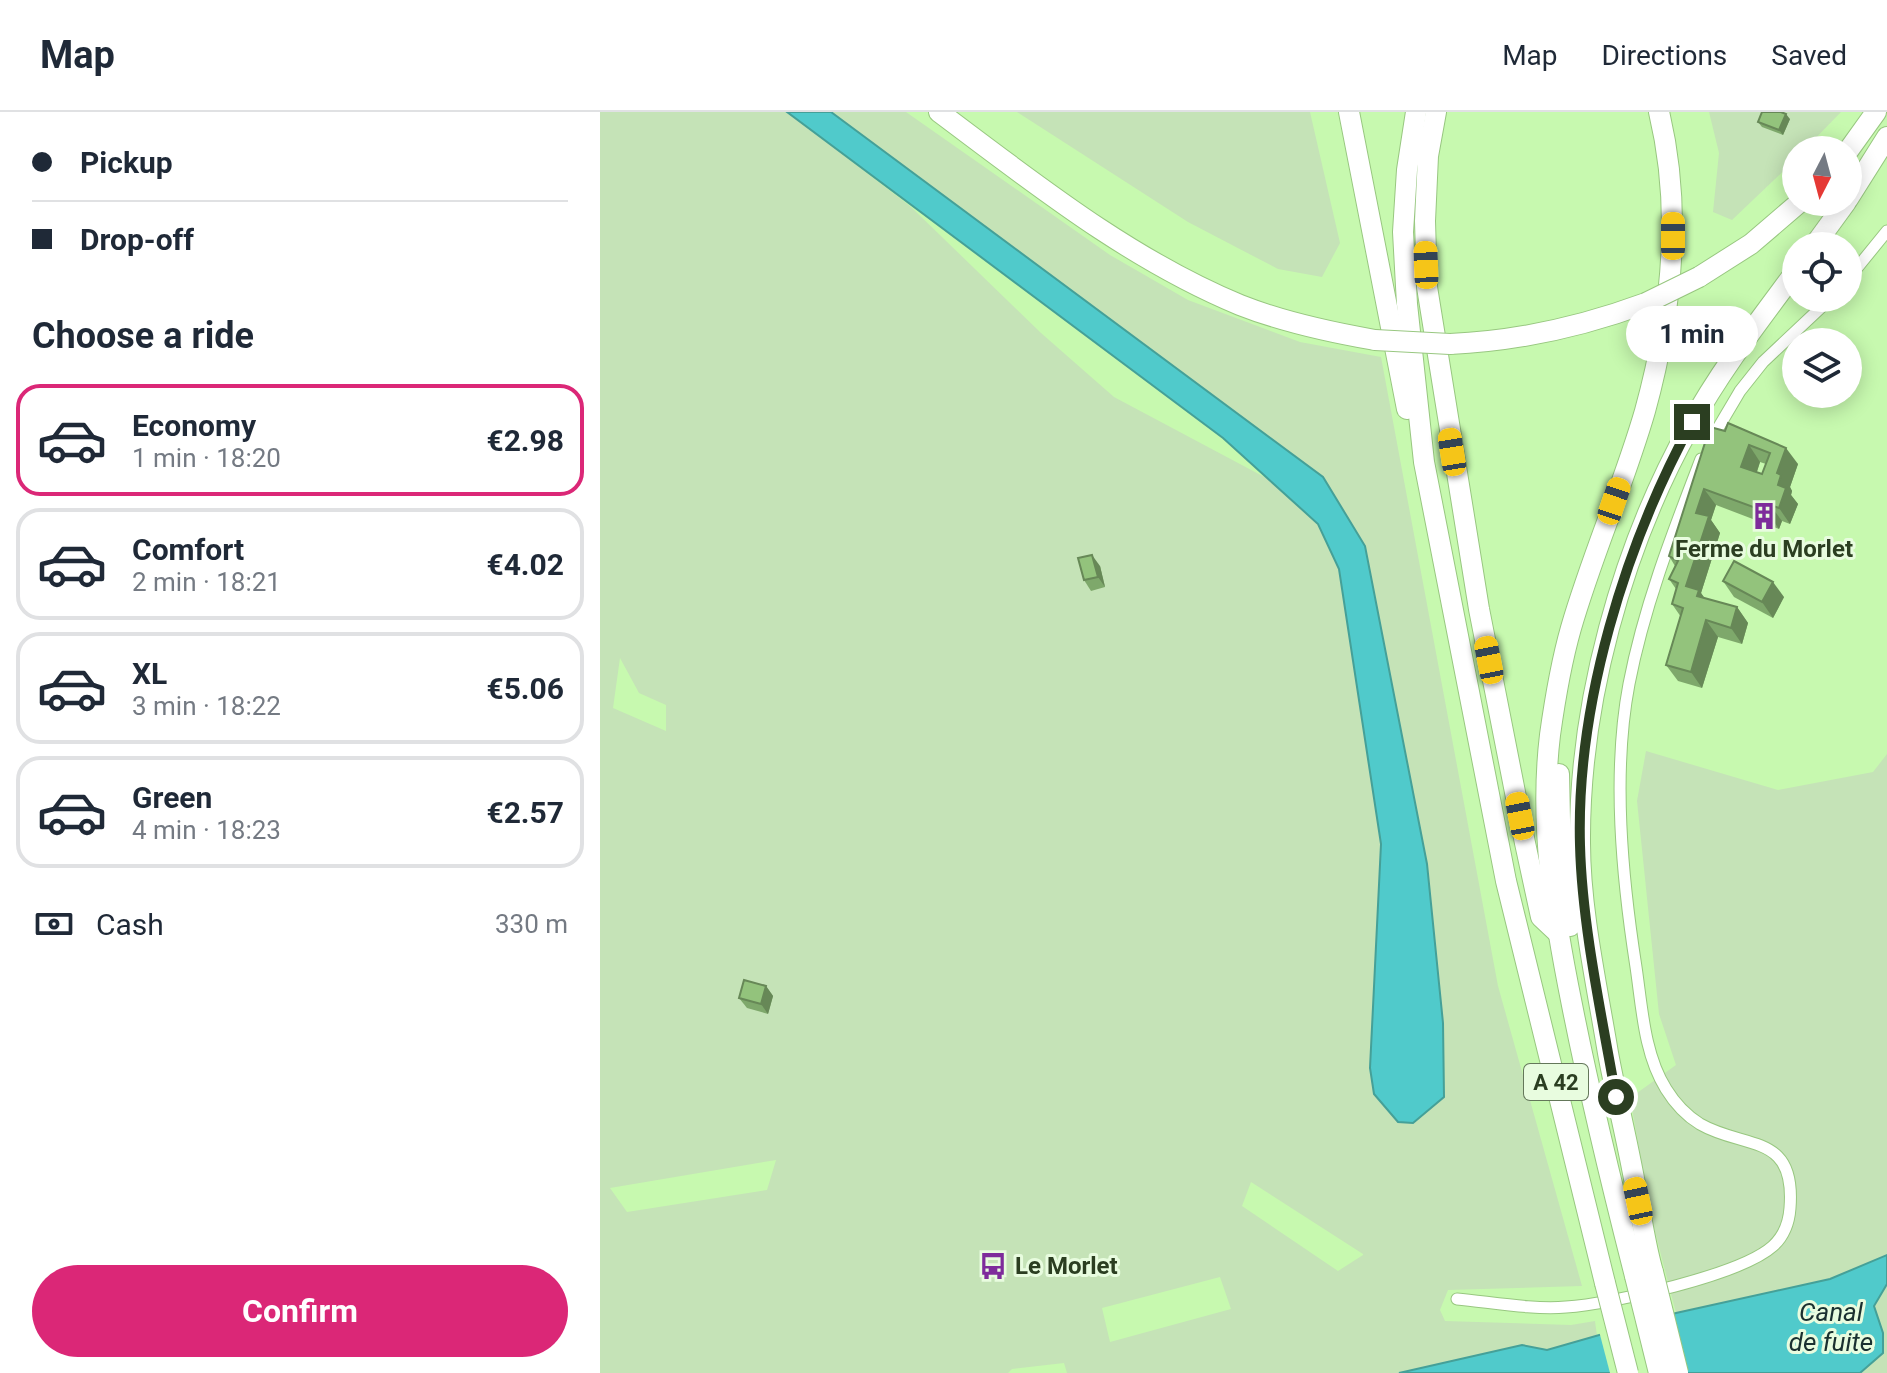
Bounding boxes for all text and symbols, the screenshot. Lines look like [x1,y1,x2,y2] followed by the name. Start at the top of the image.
[40,33,115,77] text: Map
[1502,39,1558,72] text: Map
[1602,39,1727,72] text: Directions
[1771,39,1847,72] text: Saved
[1782,136,1862,216] north arrow
[1782,136,1862,408] map controls
[80,145,173,180] text: Pickup
[1661,212,1685,260] car
[80,222,194,257] text: Drop-off
[1782,232,1862,312] button: locate
[1413,241,1439,289] car
[1626,306,1758,362] callout: 1 min
[32,315,254,357] text: Choose a ride
[1659,319,1725,349] text: 1 min
[1782,328,1862,408] button: layers
[36,404,108,476] icon: car
[1674,404,1710,440] route end
[132,408,256,443] text: Economy
[486,423,564,458] text: €2.98
[1436,426,1468,478] car
[132,443,281,473] text: 1 min · 18:20
[1595,474,1633,528] car
[1749,501,1779,531] building icon: Ferme du Morlet
[36,528,108,600] icon: car
[132,532,244,567] text: Comfort
[1675,535,1853,563] place label: Ferme du Morlet
[486,547,564,582] text: €4.02
[132,567,281,597] text: 2 min · 18:21
[1473,634,1505,686] car
[36,652,108,724] icon: car
[132,656,167,691] text: XL
[486,671,564,706] text: €5.06
[132,691,281,721] text: 3 min · 18:22
[36,776,108,848] icon: car
[132,780,212,815] text: Green
[1504,790,1536,842] car
[486,795,564,830] text: €2.57
[132,815,281,845] text: 4 min · 18:23
[32,902,76,946] icon: cash
[96,907,164,942] text: Cash
[495,909,568,939] text: 330 m
[1524,1064,1588,1100] road number: A 42
[1598,1079,1634,1115] route start
[1621,1175,1655,1227] car
[978,1251,1008,1281] bus stop icon: Le Morlet
[1015,1252,1118,1280] place label: Le Morlet
[32,1265,568,1357] button: Confirm
[1789,1297,1873,1357] water label: Canal de fuite

